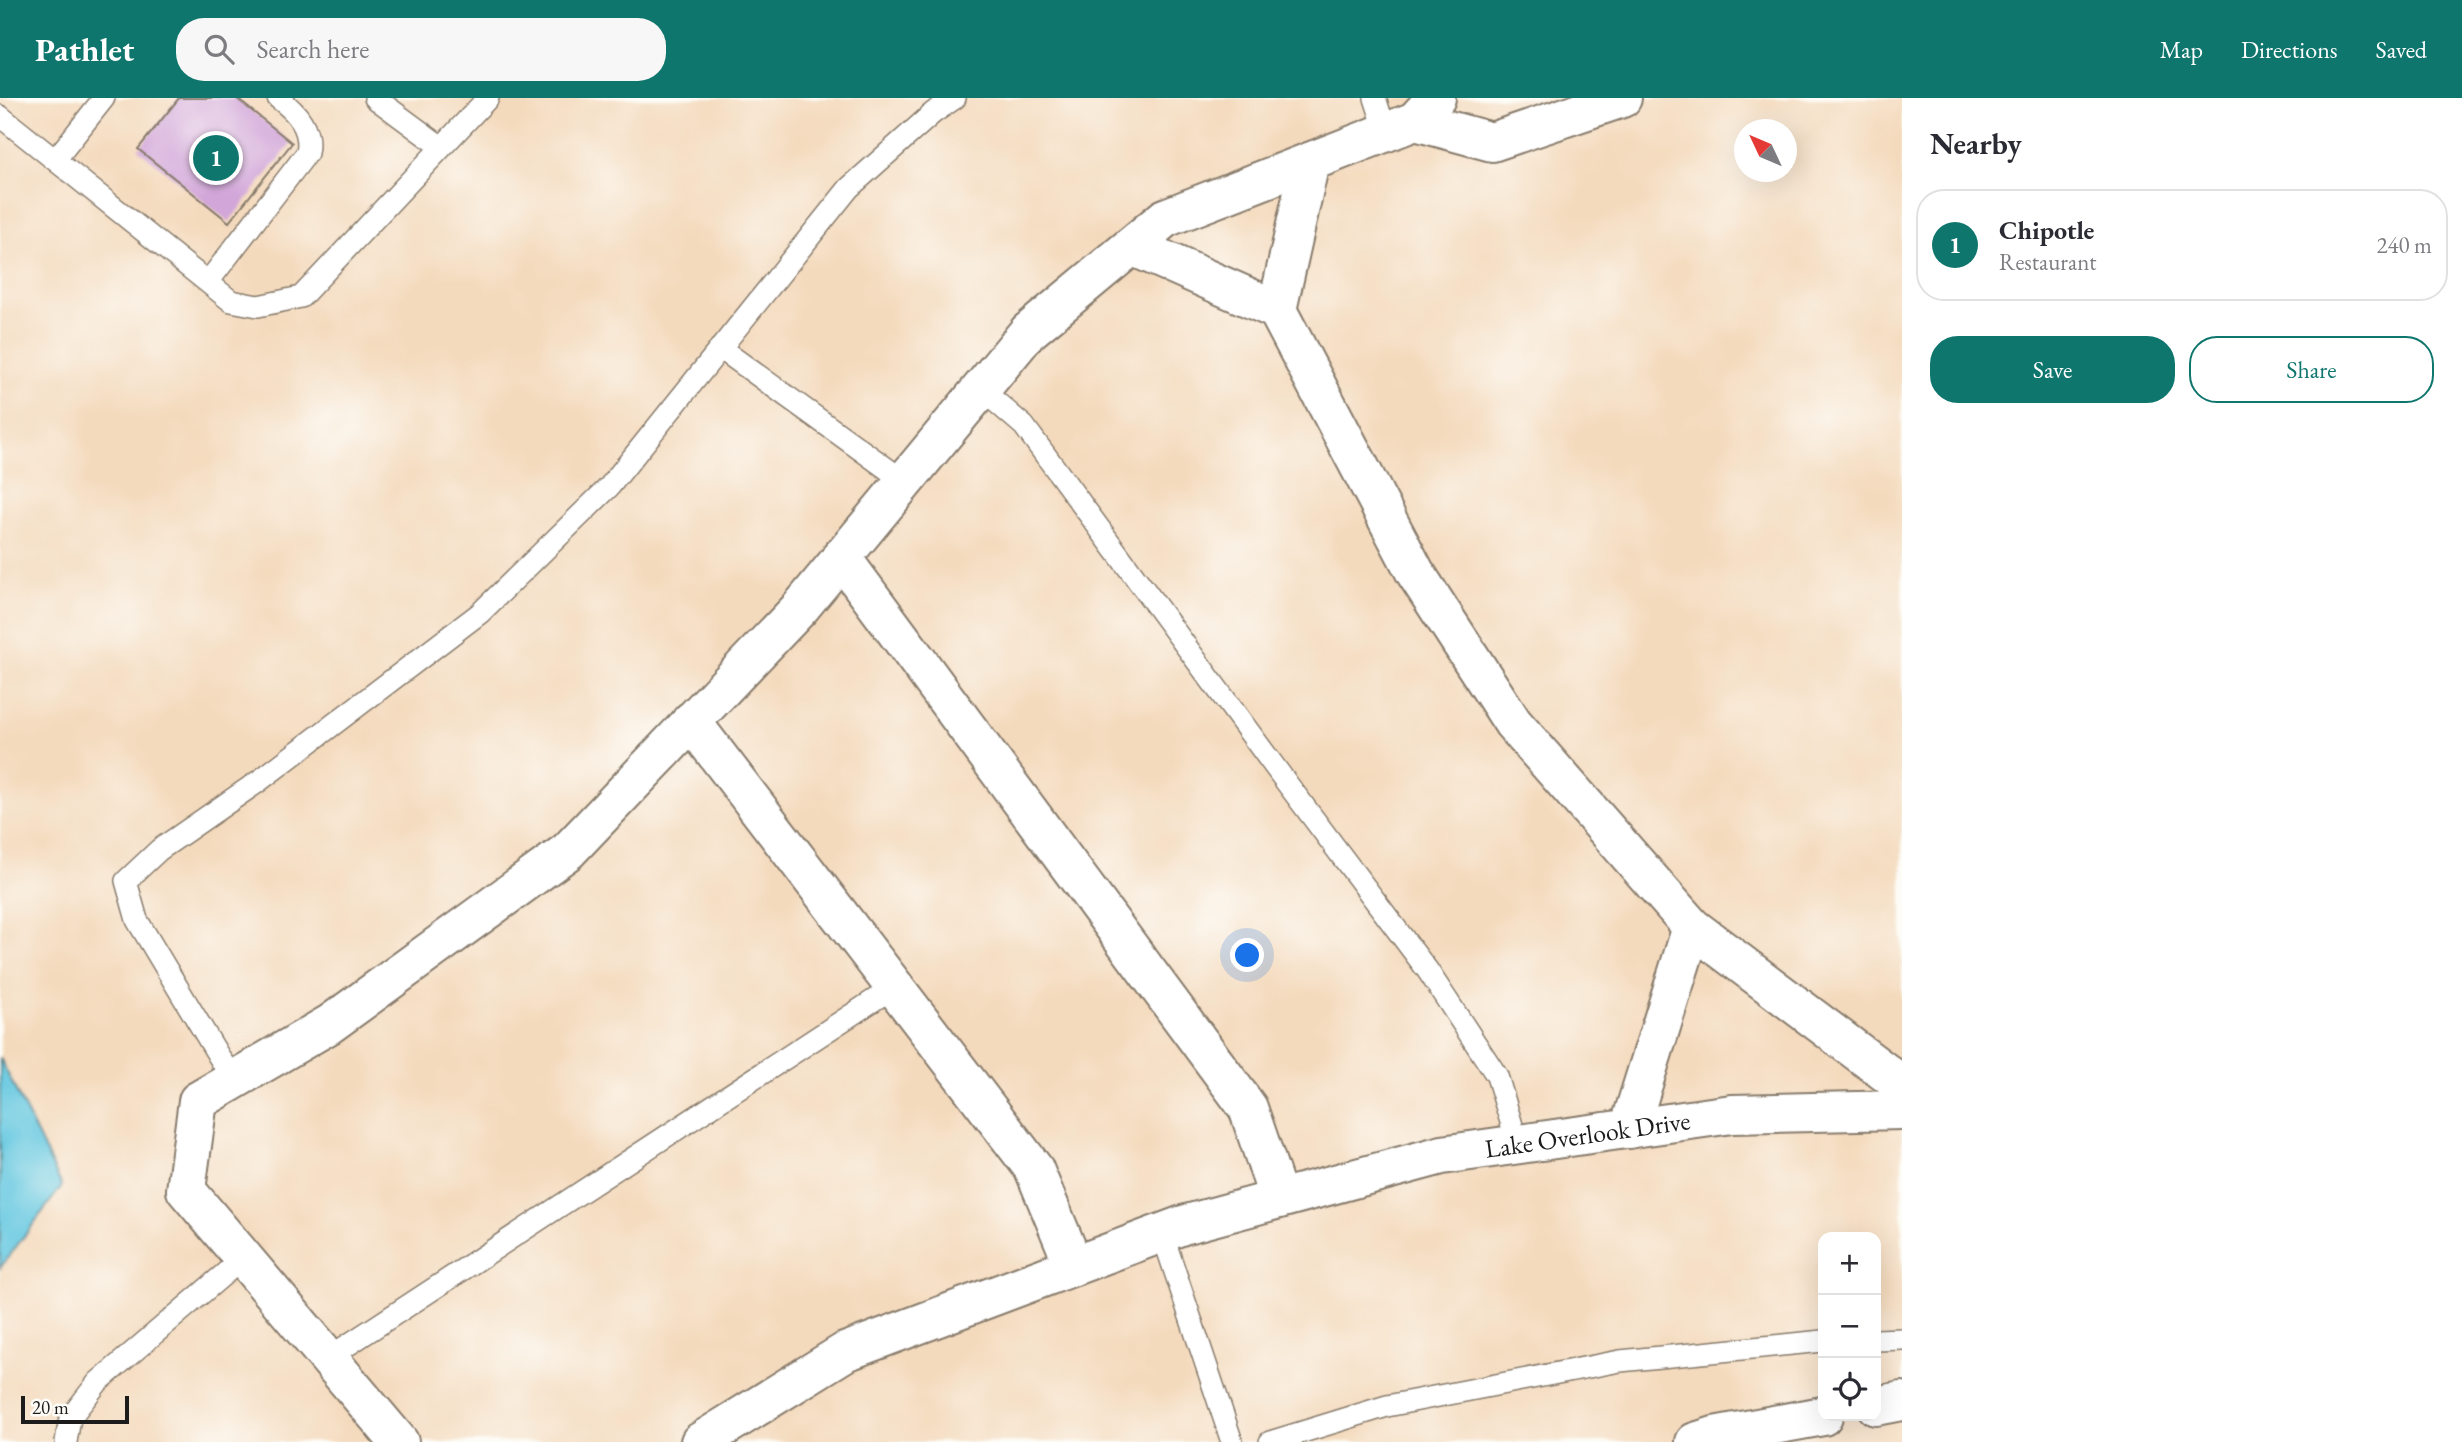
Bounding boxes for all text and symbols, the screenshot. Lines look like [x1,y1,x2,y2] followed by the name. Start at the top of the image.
[176,18,666,81] search box
[35,28,134,71] text: Pathlet
[200,30,238,68] icon: search
[256,32,369,66] text: Search here
[2160,34,2203,65] text: Map
[2241,34,2338,65] text: Directions
[2376,34,2427,65] text: Saved
[1734,119,1797,182] north arrow
[1930,124,2022,163] text: Nearby
[193,132,239,184] pin: 1
[1999,213,2094,247] text: Chipotle
[1949,230,1961,260] text: 1
[2376,230,2432,260] text: 240 m
[1999,247,2097,277] text: Restaurant
[1930,336,2175,403] button: Save
[2189,336,2434,403] button: Share
[1230,938,1264,972] your location
[1483,1103,1692,1166] street label: Lake Overlook Drive
[1818,1232,1881,1421] map controls
[1818,1232,1881,1295] button: +
[1818,1295,1881,1358] button: −
[1818,1358,1881,1421] button: locate
[21,1393,130,1425] scale bar
[32,1395,69,1420] text: 20 m

